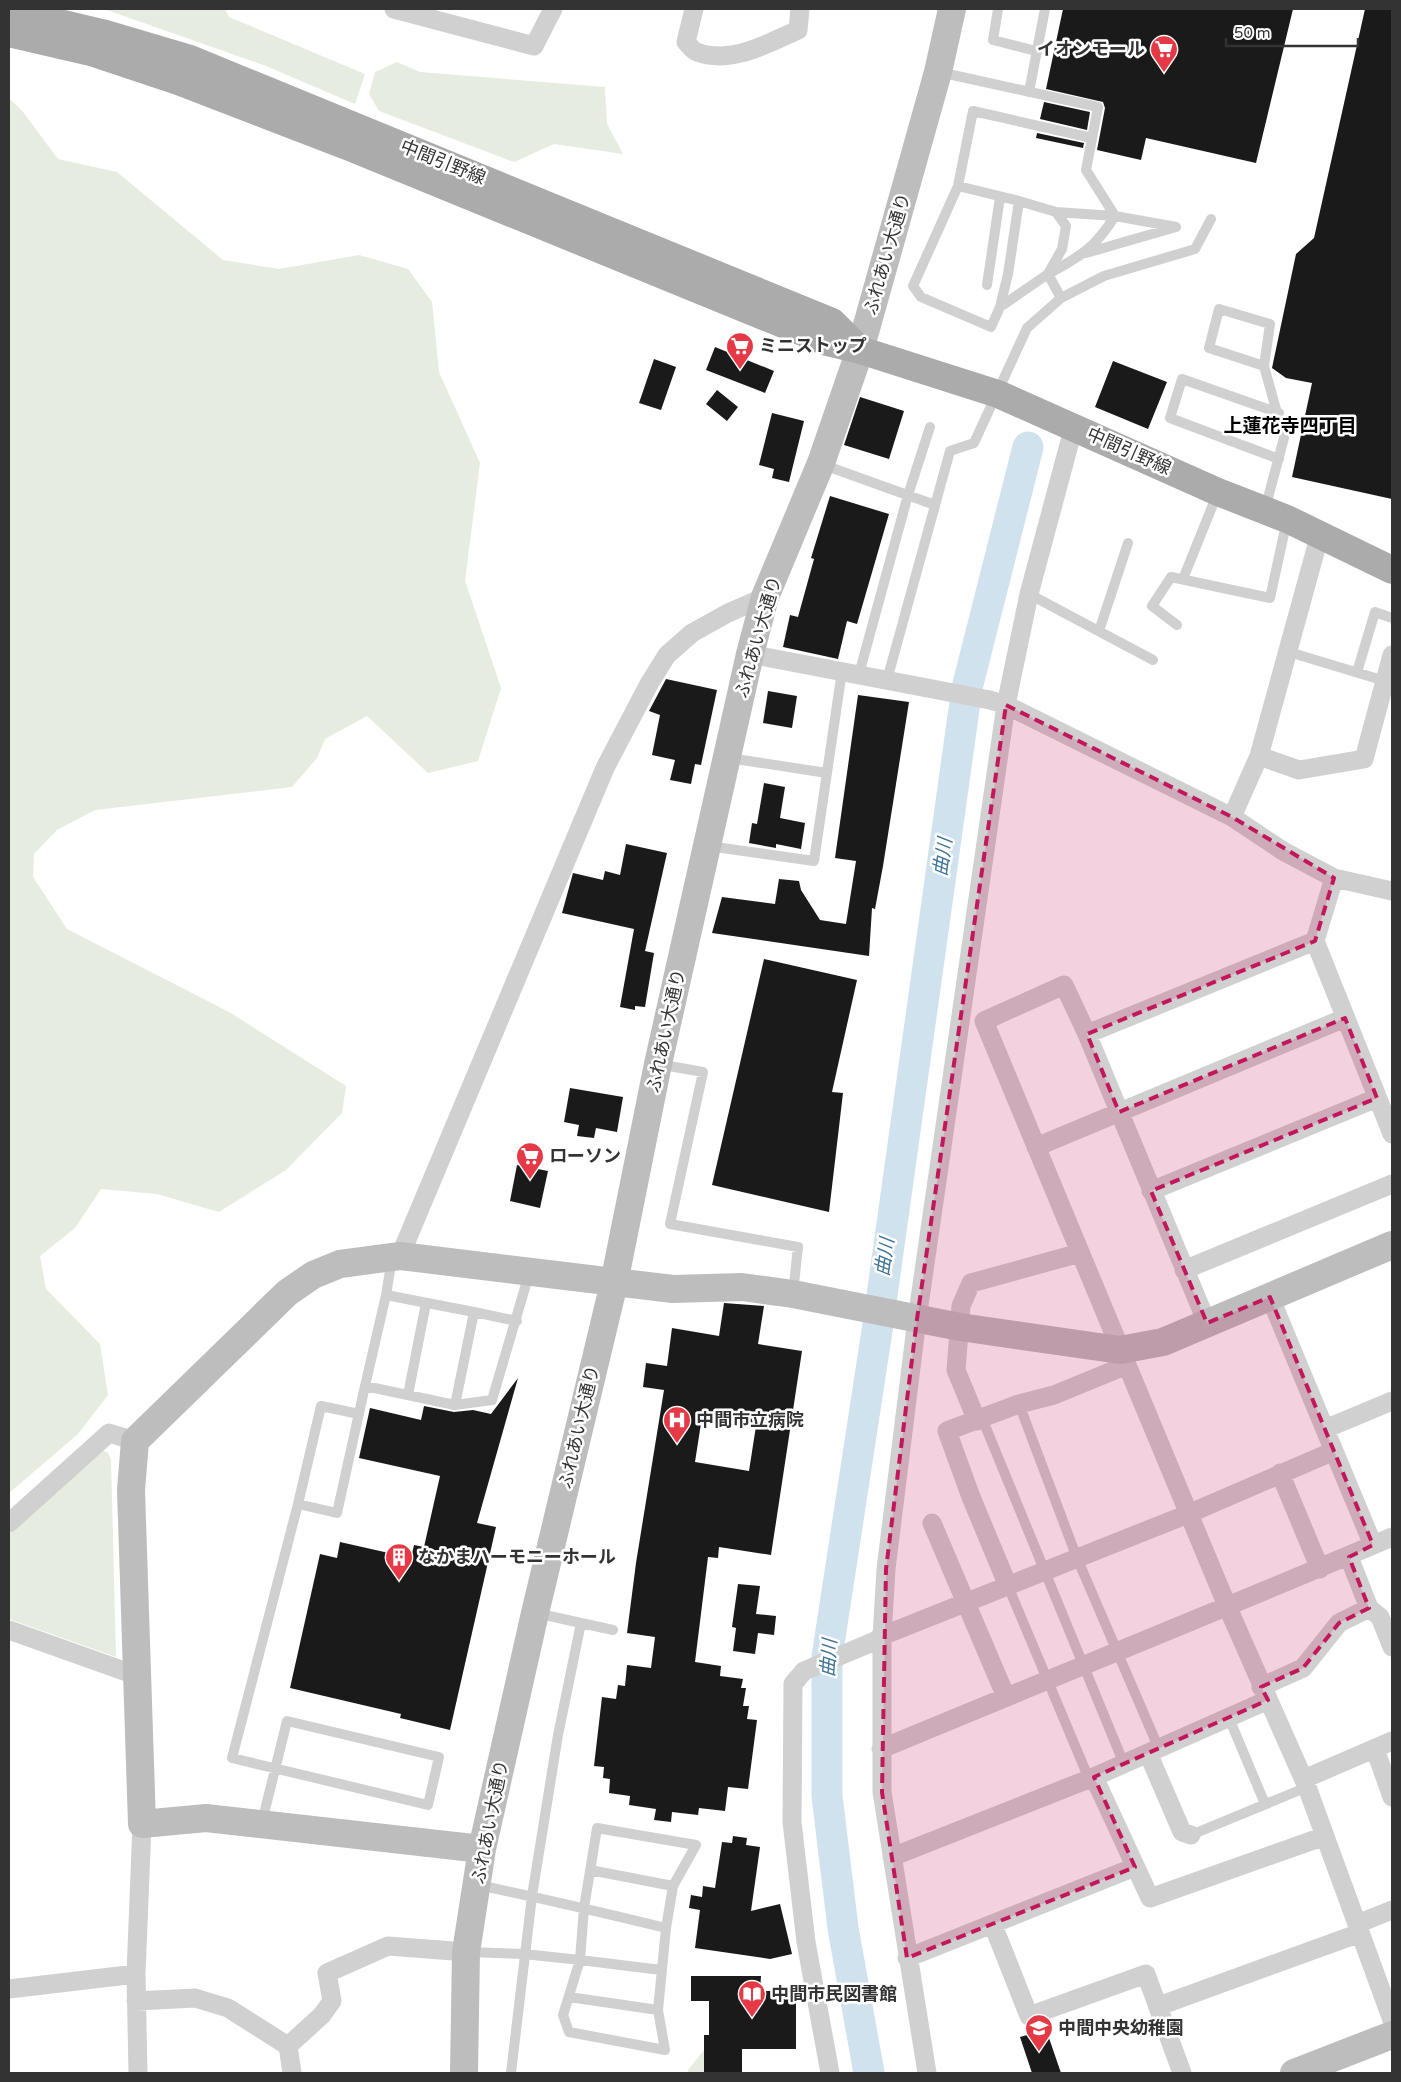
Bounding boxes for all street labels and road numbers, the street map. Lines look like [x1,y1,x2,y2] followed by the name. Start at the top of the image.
[397,135,489,189] street label: 中間引野線
[859,190,915,318] street label: ふれあい大通り
[1083,423,1175,479] street label: 中間引野線
[730,573,786,701] street label: ふれあい大通り
[642,967,690,1095] street label: ふれあい大通り
[554,1363,604,1491] street label: ふれあい大通り
[467,1758,513,1886] street label: ふれあい大通り

